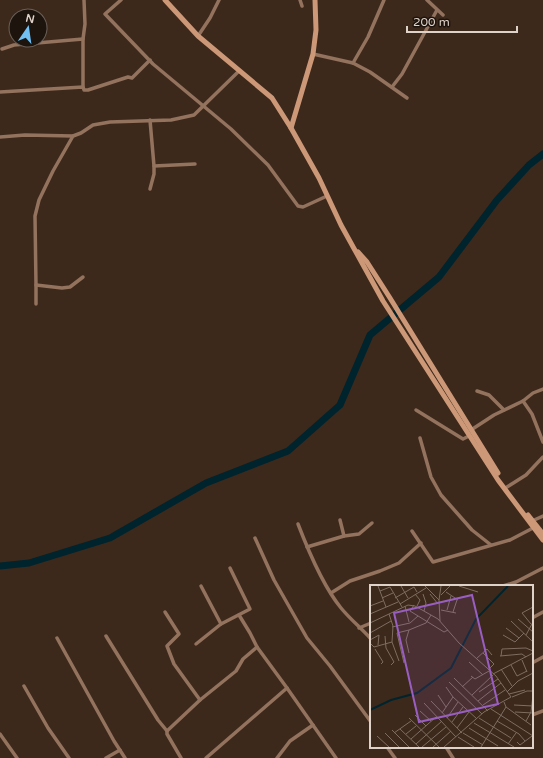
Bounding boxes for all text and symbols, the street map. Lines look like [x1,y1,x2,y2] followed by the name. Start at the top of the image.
[8,8,48,48] north arrow
[407,8,517,34] scale bar
[24,11,36,26] text: N
[413,15,450,29] text: 200 m
[370,585,533,748] inset map

